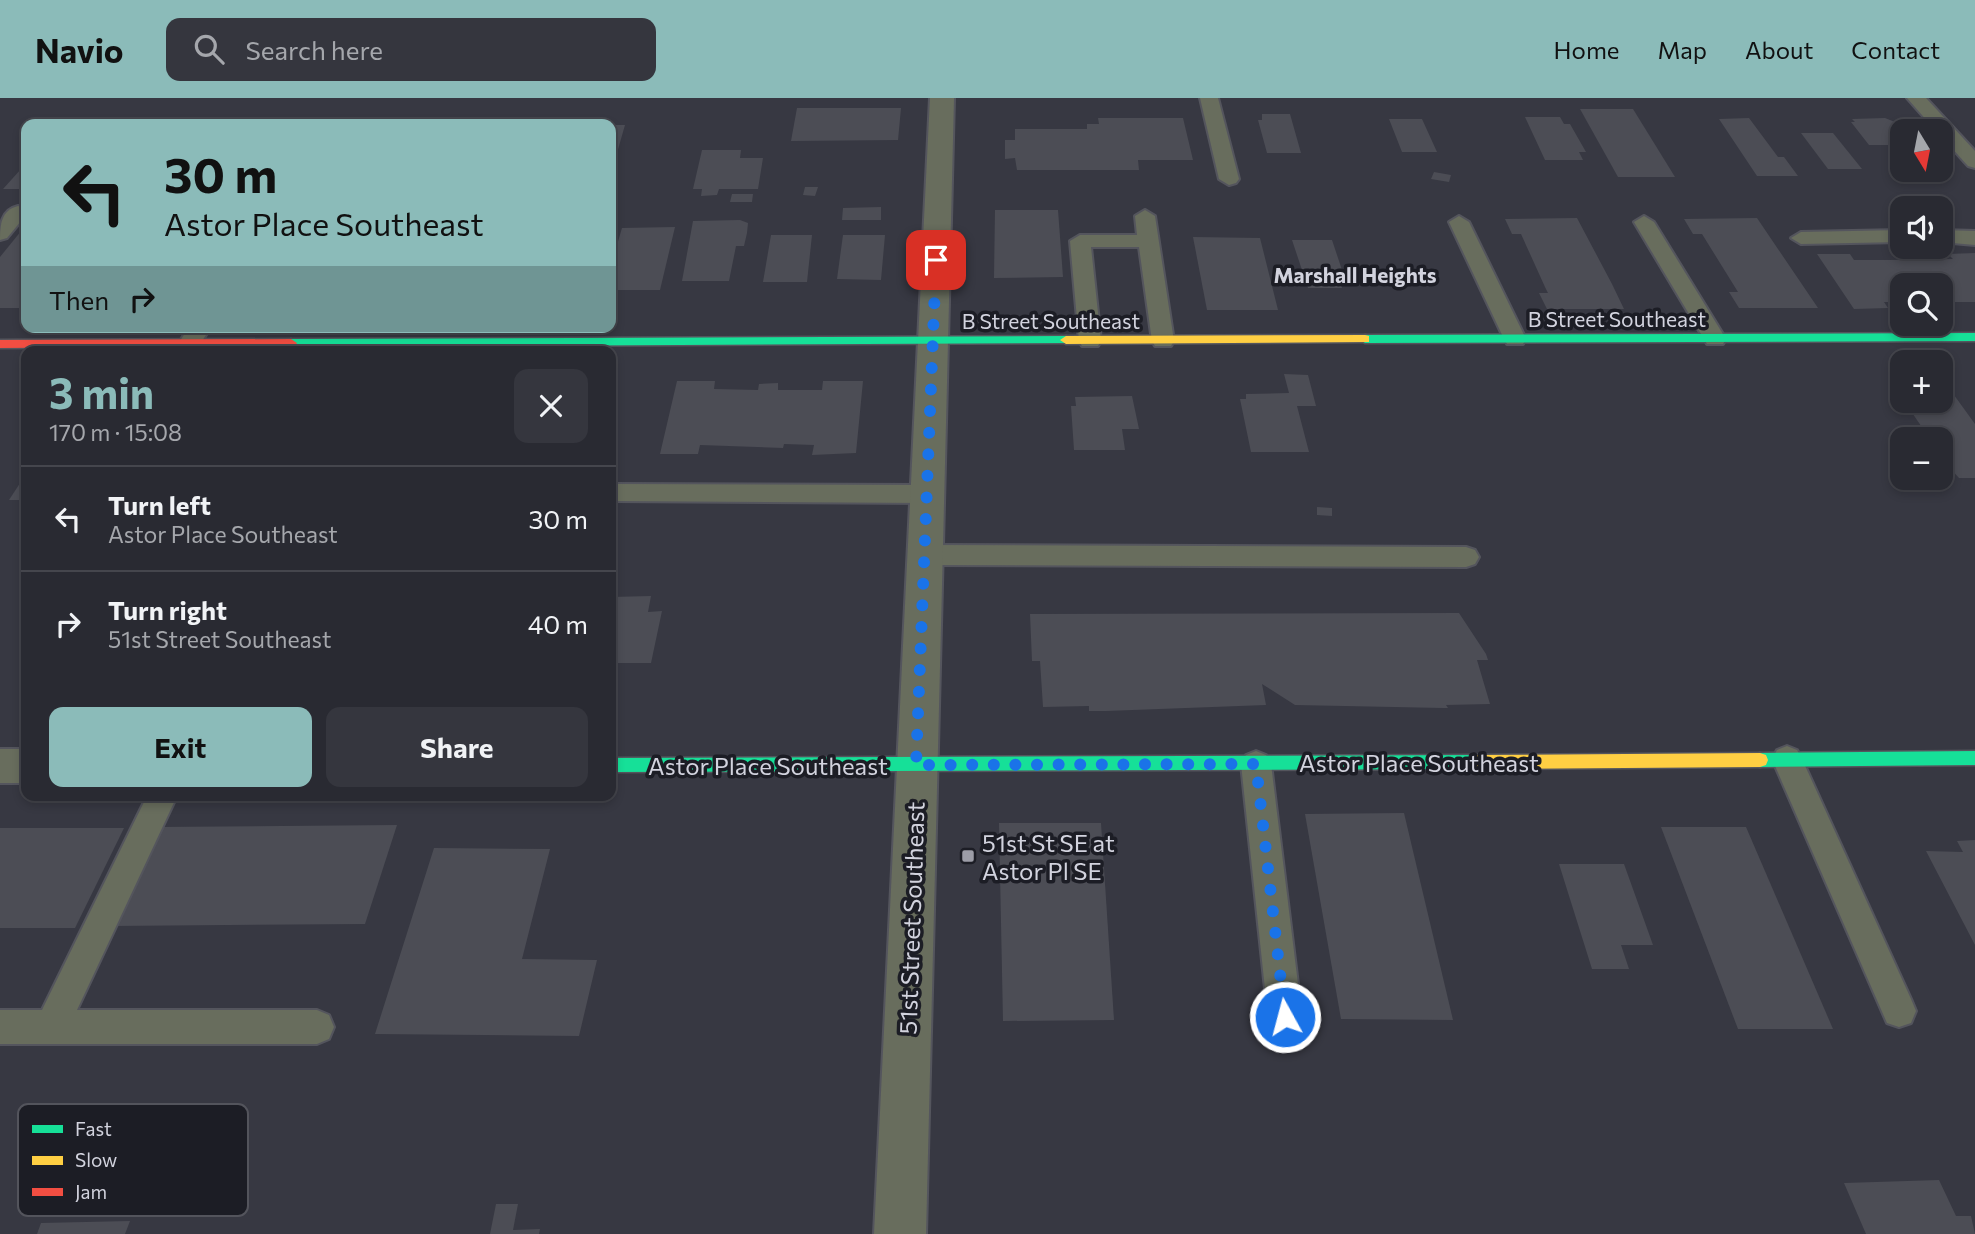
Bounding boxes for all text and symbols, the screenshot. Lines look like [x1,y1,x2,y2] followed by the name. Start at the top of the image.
[166,18,656,81] search box
[35,29,124,70] text: Navio
[190,30,228,68] icon: search
[246,34,383,65] text: Search here
[1554,35,1620,64] text: Home
[1658,35,1707,64] text: Map
[1745,35,1813,64] text: About
[1851,35,1940,64] text: Contact
[1890,119,1953,182] north arrow
[1890,119,1953,490] map controls
[164,143,277,203] text: 30 m
[49,147,140,238] icon: left
[1890,196,1953,259] button: sound
[164,203,484,243] text: Astor Place Southeast
[906,230,966,290] pin
[917,241,955,279] icon: arrive
[1274,262,1437,287] district label: Marshall Heights
[1890,273,1953,336] button: search
[123,280,161,318] icon: right
[49,284,109,315] text: Then
[1528,306,1706,331] street label: B Street Southeast
[962,308,1140,333] street label: B Street Southeast
[1890,350,1953,413] button: +
[49,366,154,418] text: 3 min
[514,369,588,443] button: close
[49,418,182,446] text: 170 m · 15:08
[1890,427,1953,490] button: −
[108,489,211,520] text: Turn left
[49,500,87,538] icon: left
[529,503,588,534] text: 30 m
[108,520,338,548] text: Astor Place Southeast
[108,594,227,625] text: Turn right
[49,605,87,643] icon: right
[528,608,588,639] text: 40 m
[108,625,331,653] text: 51st Street Southeast
[49,707,312,787] button: Exit
[326,707,588,787] button: Share
[1299,748,1539,777] street label: Astor Place Southeast
[648,751,888,780] street label: Astor Place Southeast
[892,801,930,1035] street label: 51st Street Southeast
[982,828,1115,885] place label: 51st St SE at Astor Pl SE
[960,848,976,864] marker: 51st St SE at Astor Pl SE
[1248,980,1322,1054] position arrow
[18,1104,248,1216] legend
[75,1117,112,1140] text: Fast
[75,1148,117,1171] text: Slow
[75,1180,107,1203] text: Jam

